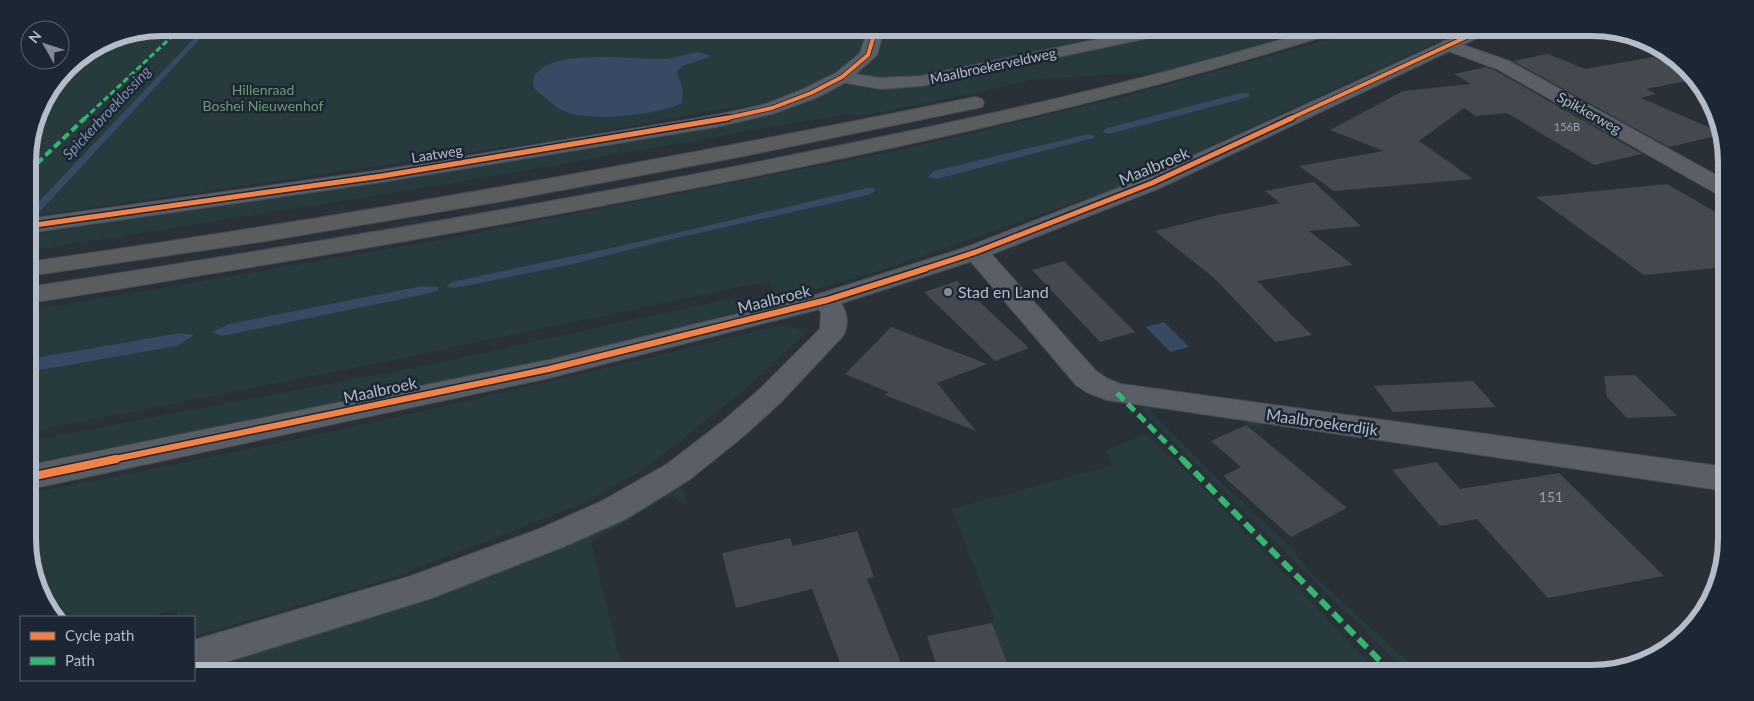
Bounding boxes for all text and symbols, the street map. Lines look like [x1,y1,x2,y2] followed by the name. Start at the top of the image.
[20,20,70,70] north arrow
[25,27,45,46] text: N
[928,44,1057,87] street label: Maalbroekerveldweg
[58,61,155,163] water label: Spickerbroeklossing
[203,81,324,114] park label: Hillenraad Boshei Nieuwenhof
[1554,88,1624,137] street label: Spikkerweg
[1554,120,1580,133] house number: 156B
[410,141,464,166] street label: Laatweg
[1116,142,1193,189] street label: Maalbroek
[735,280,813,317] street label: Maalbroek
[958,282,1049,301] place label: Stad en Land
[942,286,954,298] marker: Stad en Land
[342,372,419,407] street label: Maalbroek
[1265,404,1380,439] street label: Maalbroekerdijk
[1539,488,1563,505] house number: 151
[20,616,195,681] legend
[65,626,134,644] text: Cycle path
[65,651,95,669] text: Path

